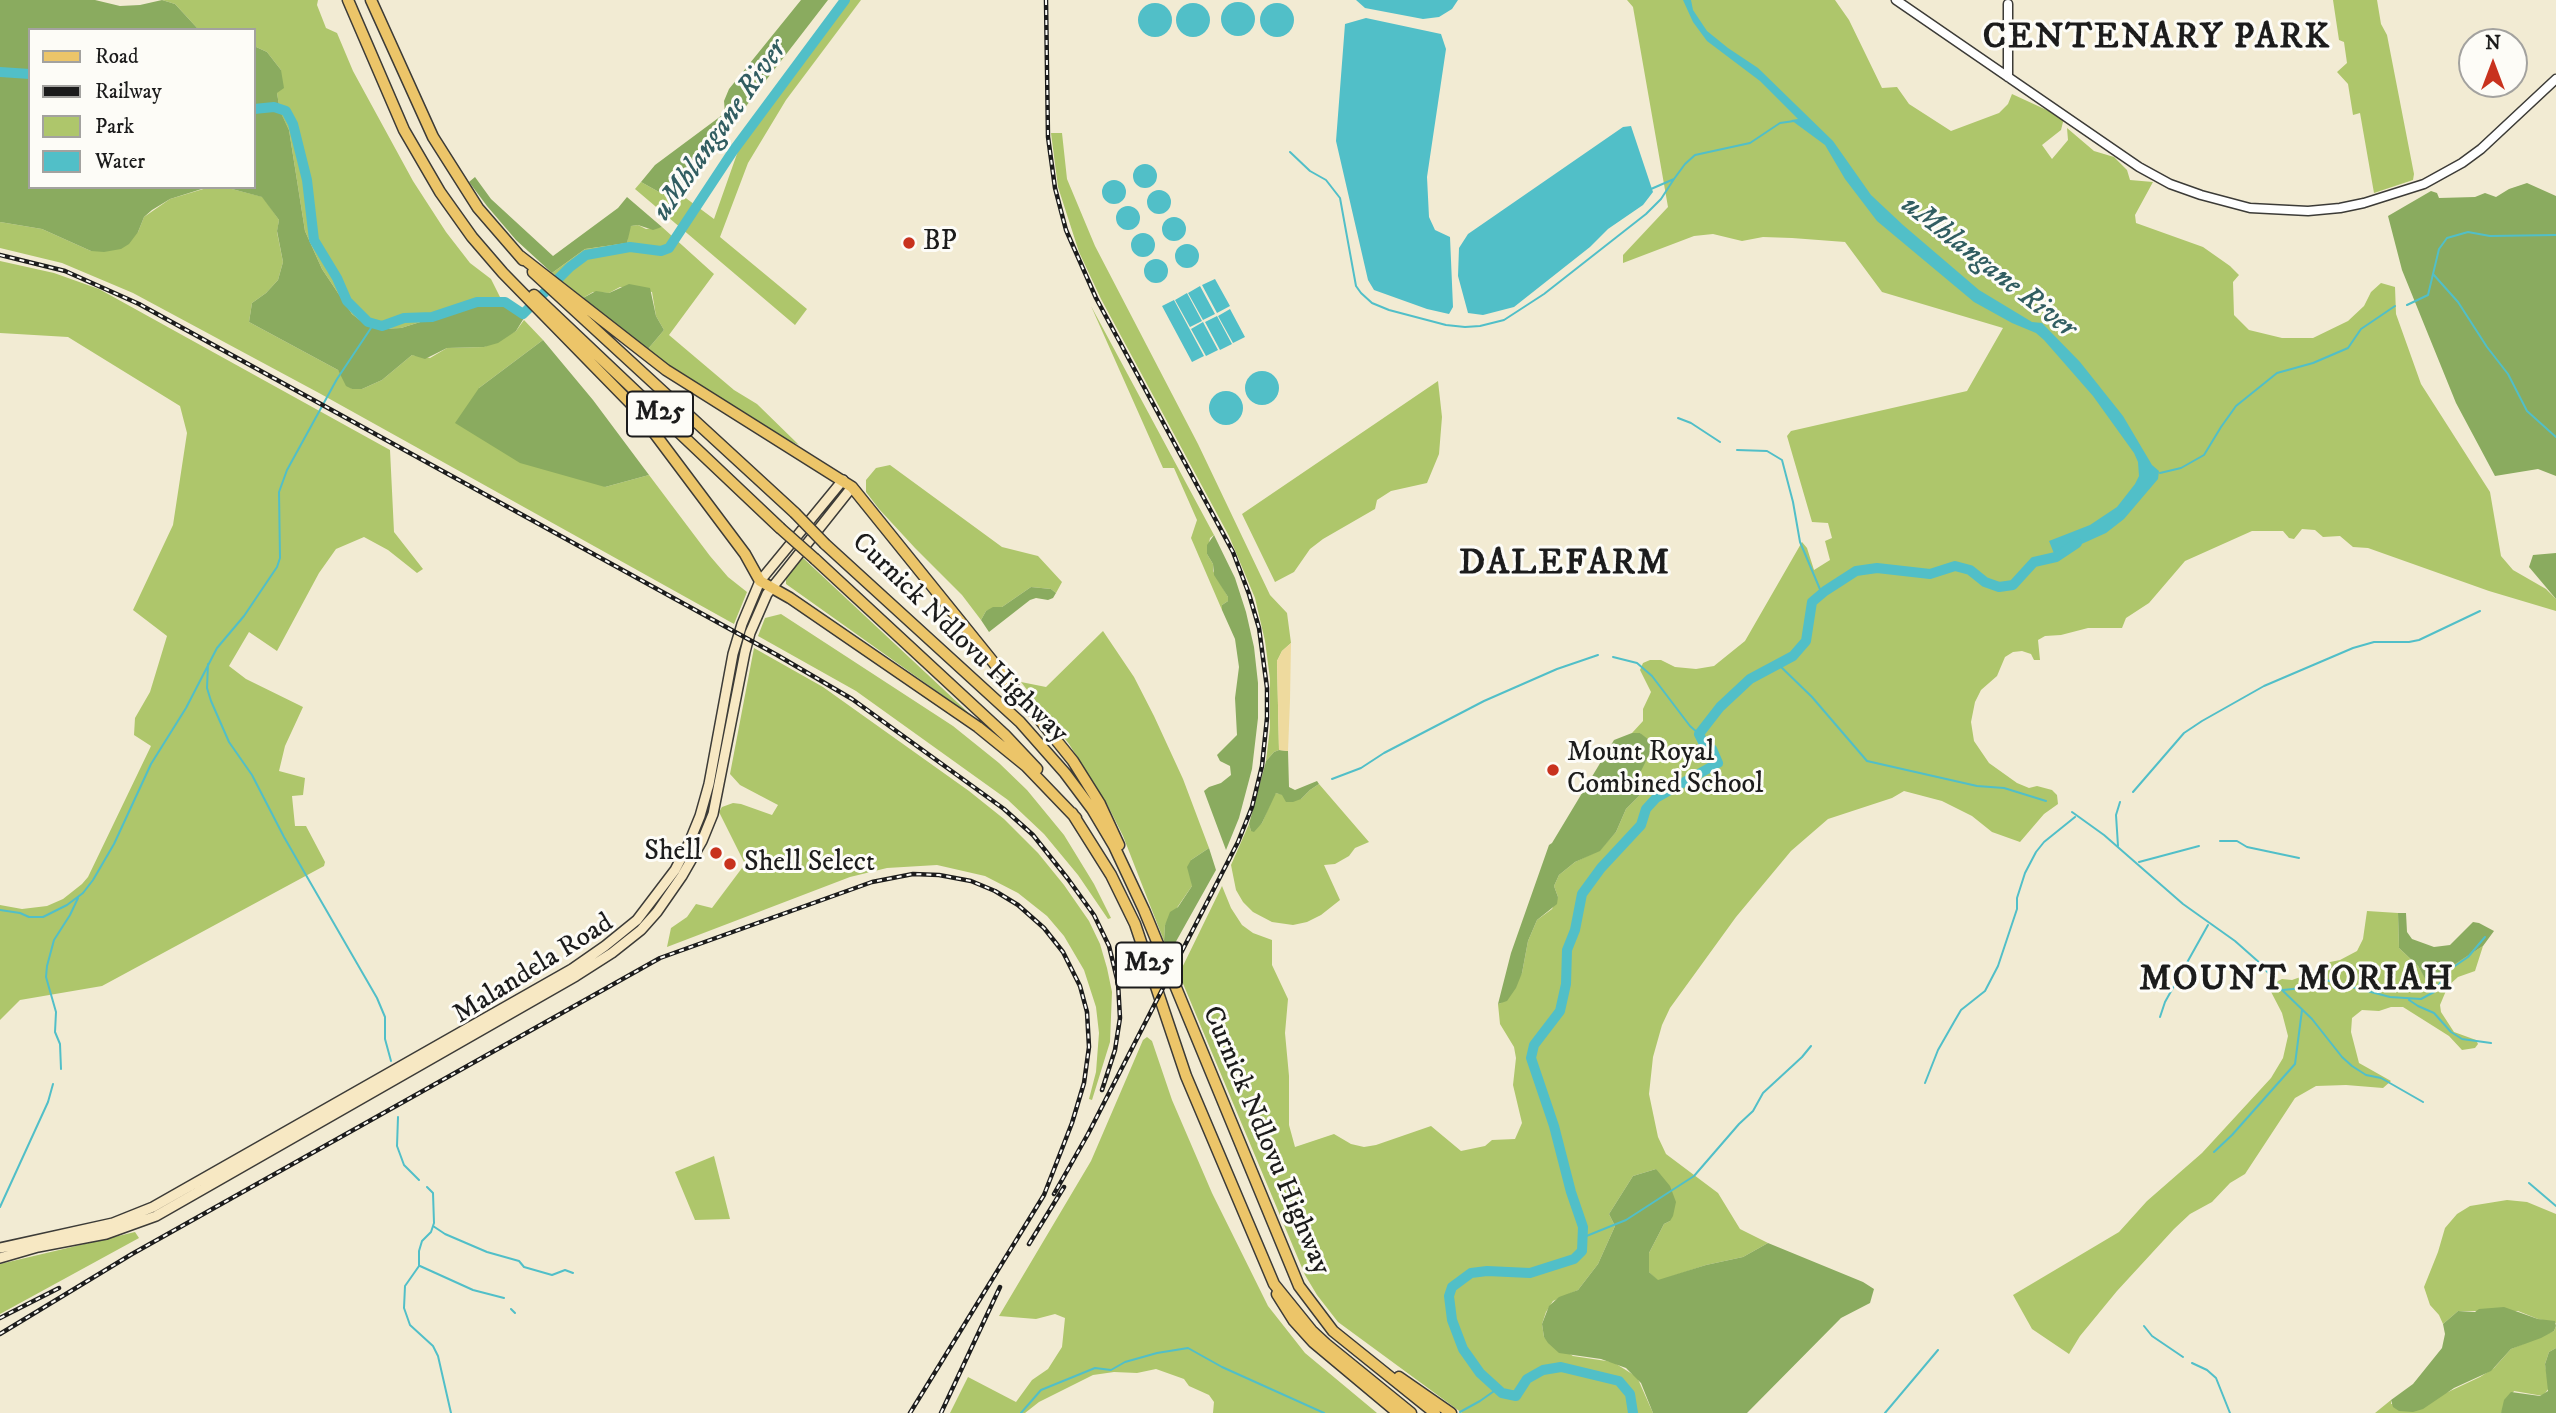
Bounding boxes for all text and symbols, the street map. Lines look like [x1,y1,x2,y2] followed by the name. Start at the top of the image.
[1985,19,2329,61] district label: CENTENARY PARK
[28,28,256,189] legend
[2458,28,2528,98] north arrow
[2485,32,2501,55] text: N
[645,34,797,228] water label: uMhlangane River
[95,44,139,70] text: Road
[95,79,162,105] text: Railway
[95,114,134,140] text: Park
[95,149,145,175] text: Water
[1893,189,2083,347] water label: uMhlangane River
[923,226,957,260] place label: BP
[901,235,917,251] marker: BP
[627,392,693,436] road number: M25
[844,527,1074,751] street label: Curnick Ndlovu Highway
[1460,545,1670,587] district label: DALEFARM
[1567,737,1763,803] place label: Mount Royal Combined School
[1545,762,1561,778] marker: Mount Royal Combined School
[644,836,702,870] place label: Shell
[708,845,724,861] marker: Shell
[744,847,875,881] place label: Shell Select
[722,856,738,872] marker: Shell Select
[448,907,620,1033] street label: Malandela Road
[1116,942,1182,988] road number: M25
[2141,961,2453,1003] district label: MOUNT MORIAH
[1193,1002,1337,1280] street label: Curnick Ndlovu Highway

